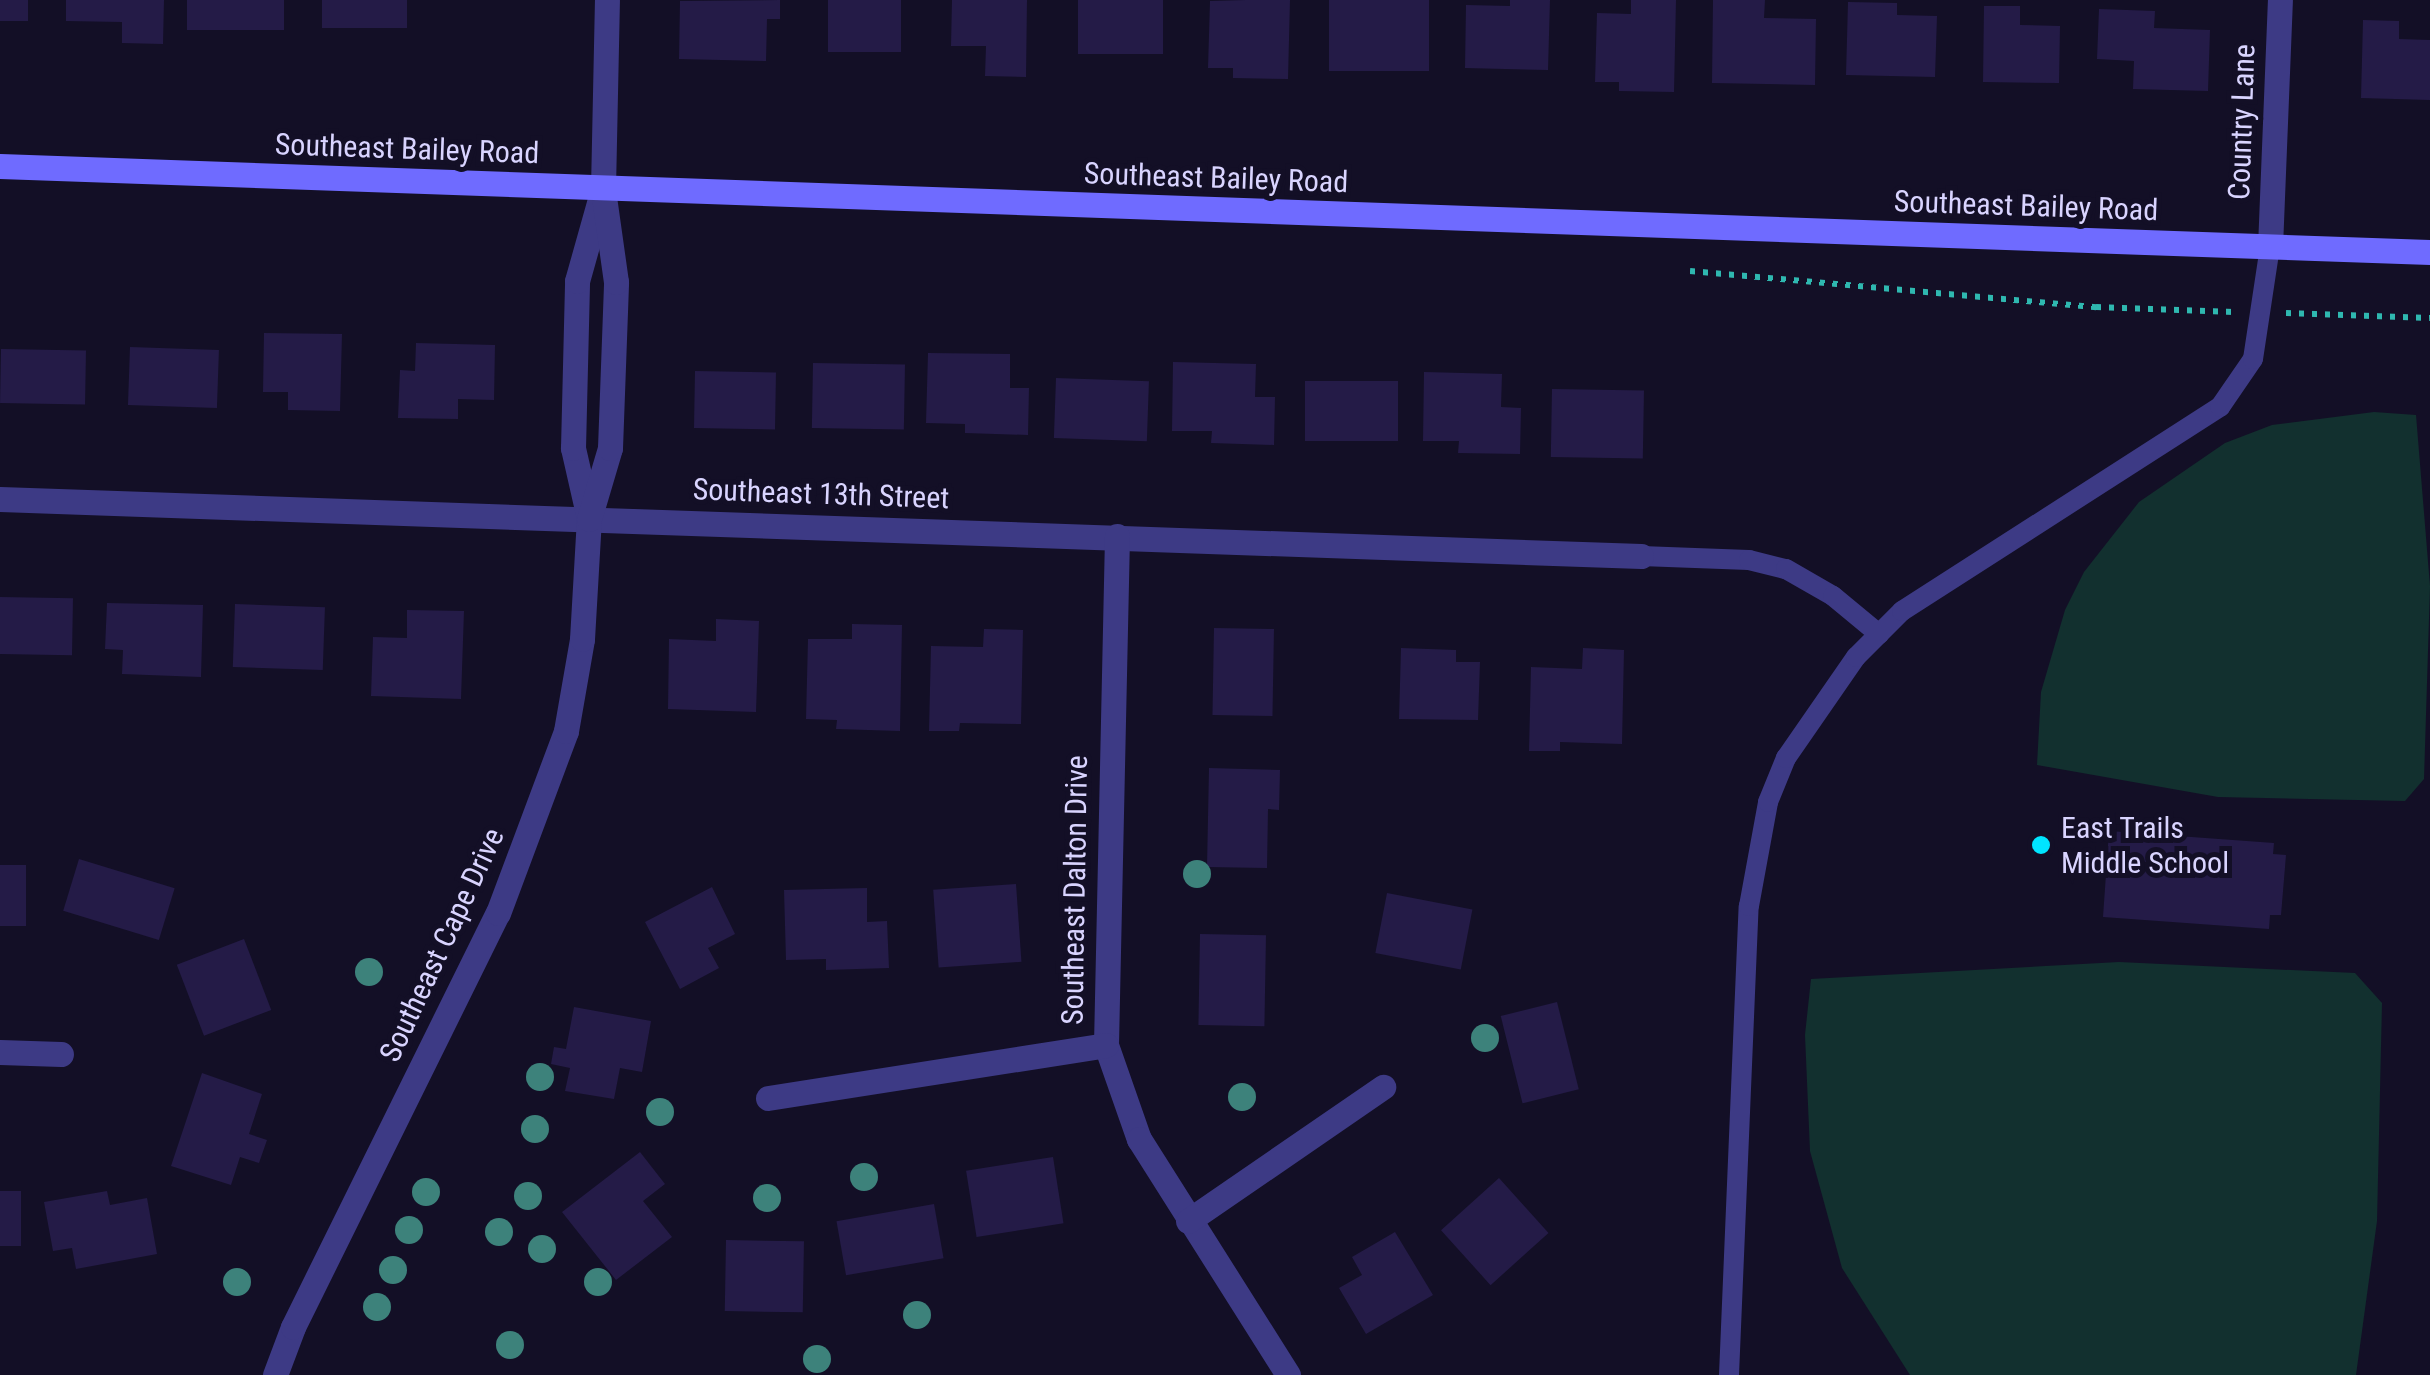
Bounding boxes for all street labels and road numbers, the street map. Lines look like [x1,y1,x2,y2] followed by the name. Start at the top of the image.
[2221,43,2263,201] street label: Country Lane
[274,126,540,172] street label: Southeast Bailey Road
[1083,155,1349,201] street label: Southeast Bailey Road
[1893,183,2159,229] street label: Southeast Bailey Road
[692,472,950,516] street label: Southeast 13th Street
[1055,755,1095,1025] street label: Southeast Dalton Drive
[372,823,512,1067] street label: Southeast Cape Drive

